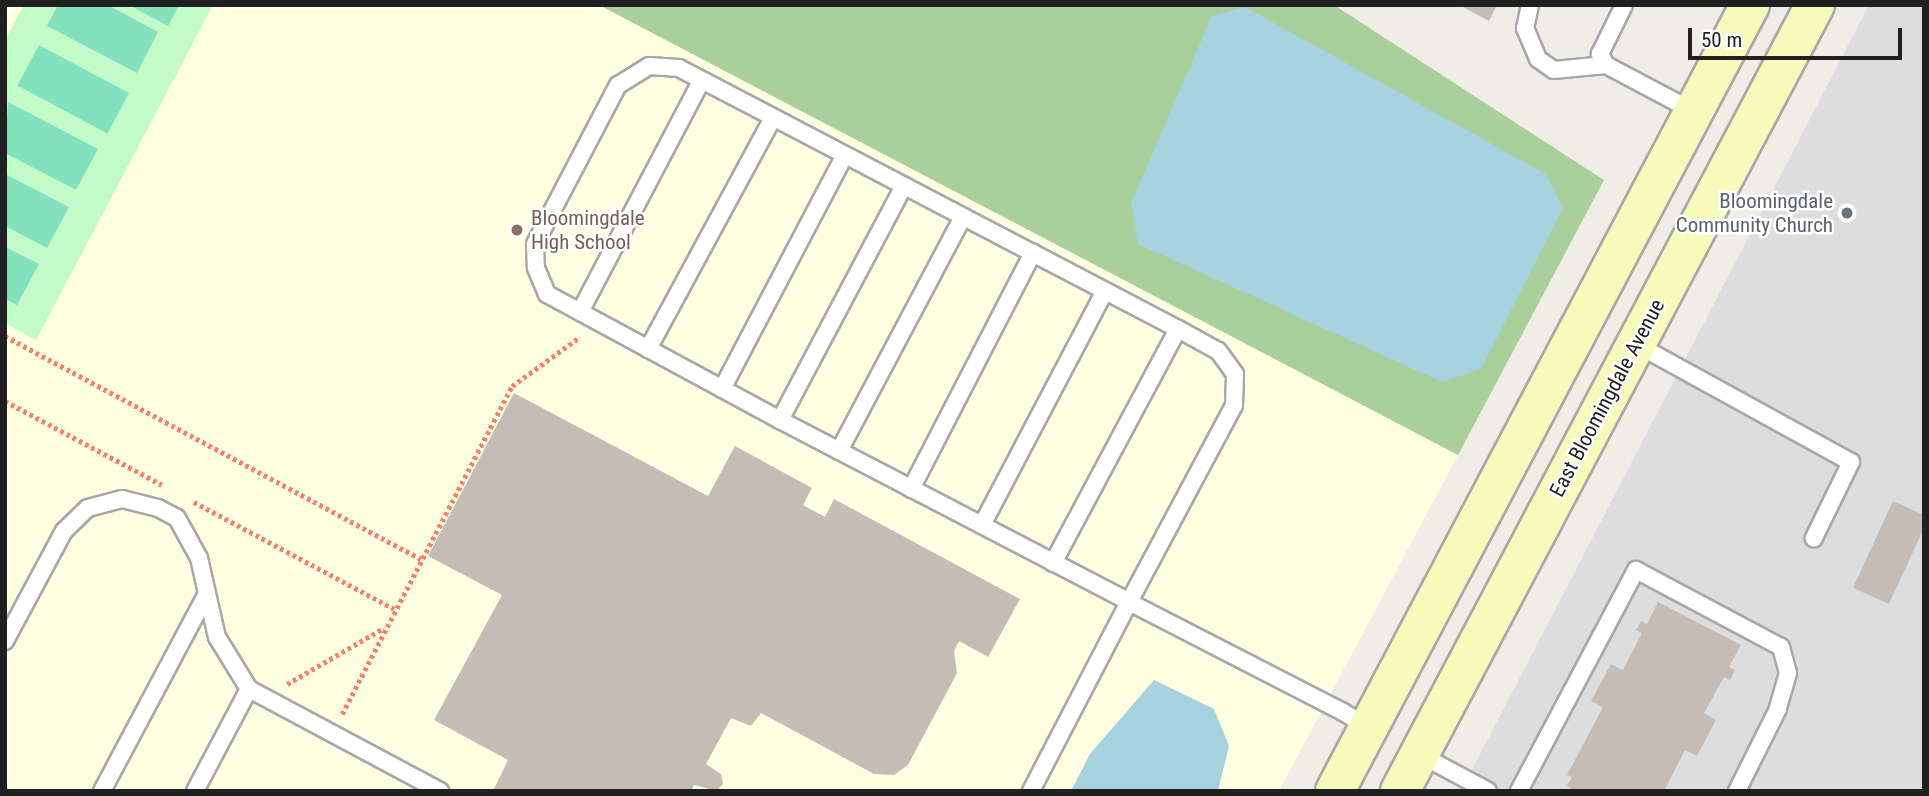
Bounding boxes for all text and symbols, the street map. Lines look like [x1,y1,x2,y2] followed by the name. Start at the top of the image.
[1691,14,1904,58] scale bar
[1701,28,1742,52] text: 50 m
[1676,188,1833,238] place label: Bloomingdale Community Church
[531,205,645,255] place label: Bloomingdale High School
[1839,205,1855,221] marker: Bloomingdale Community Church
[509,222,525,238] marker: Bloomingdale High School
[1544,295,1670,501] street label: East Bloomingdale Avenue

